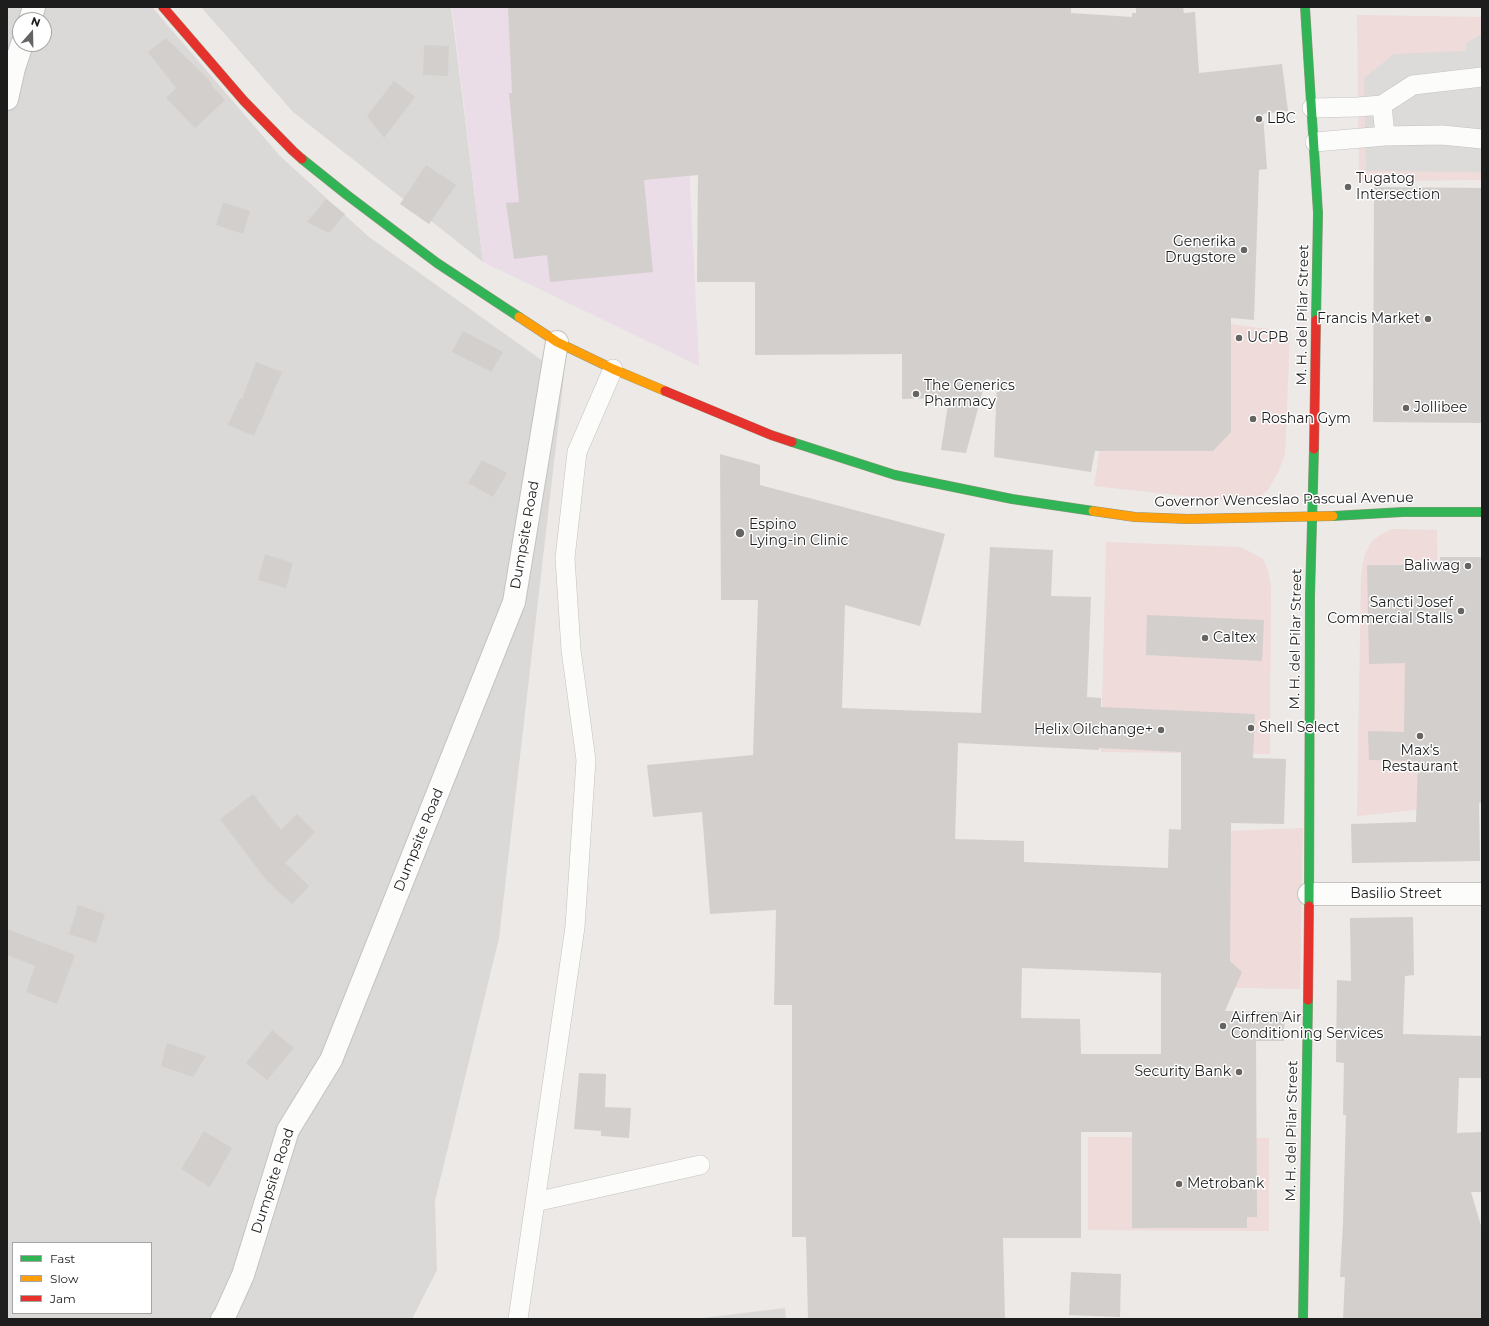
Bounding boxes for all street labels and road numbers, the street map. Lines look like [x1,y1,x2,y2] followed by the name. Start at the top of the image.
[1293,244,1313,386] street label: M. H. del Pilar Street
[507,479,543,591] street label: Dumpsite Road
[1154,489,1414,511] street label: Governor Wenceslao Pascual Avenue
[1286,568,1306,710] street label: M. H. del Pilar Street
[391,786,447,894] street label: Dumpsite Road
[1350,886,1442,902] street label: Basilio Street
[1282,1060,1302,1202] street label: M. H. del Pilar Street
[248,1126,298,1236] street label: Dumpsite Road

